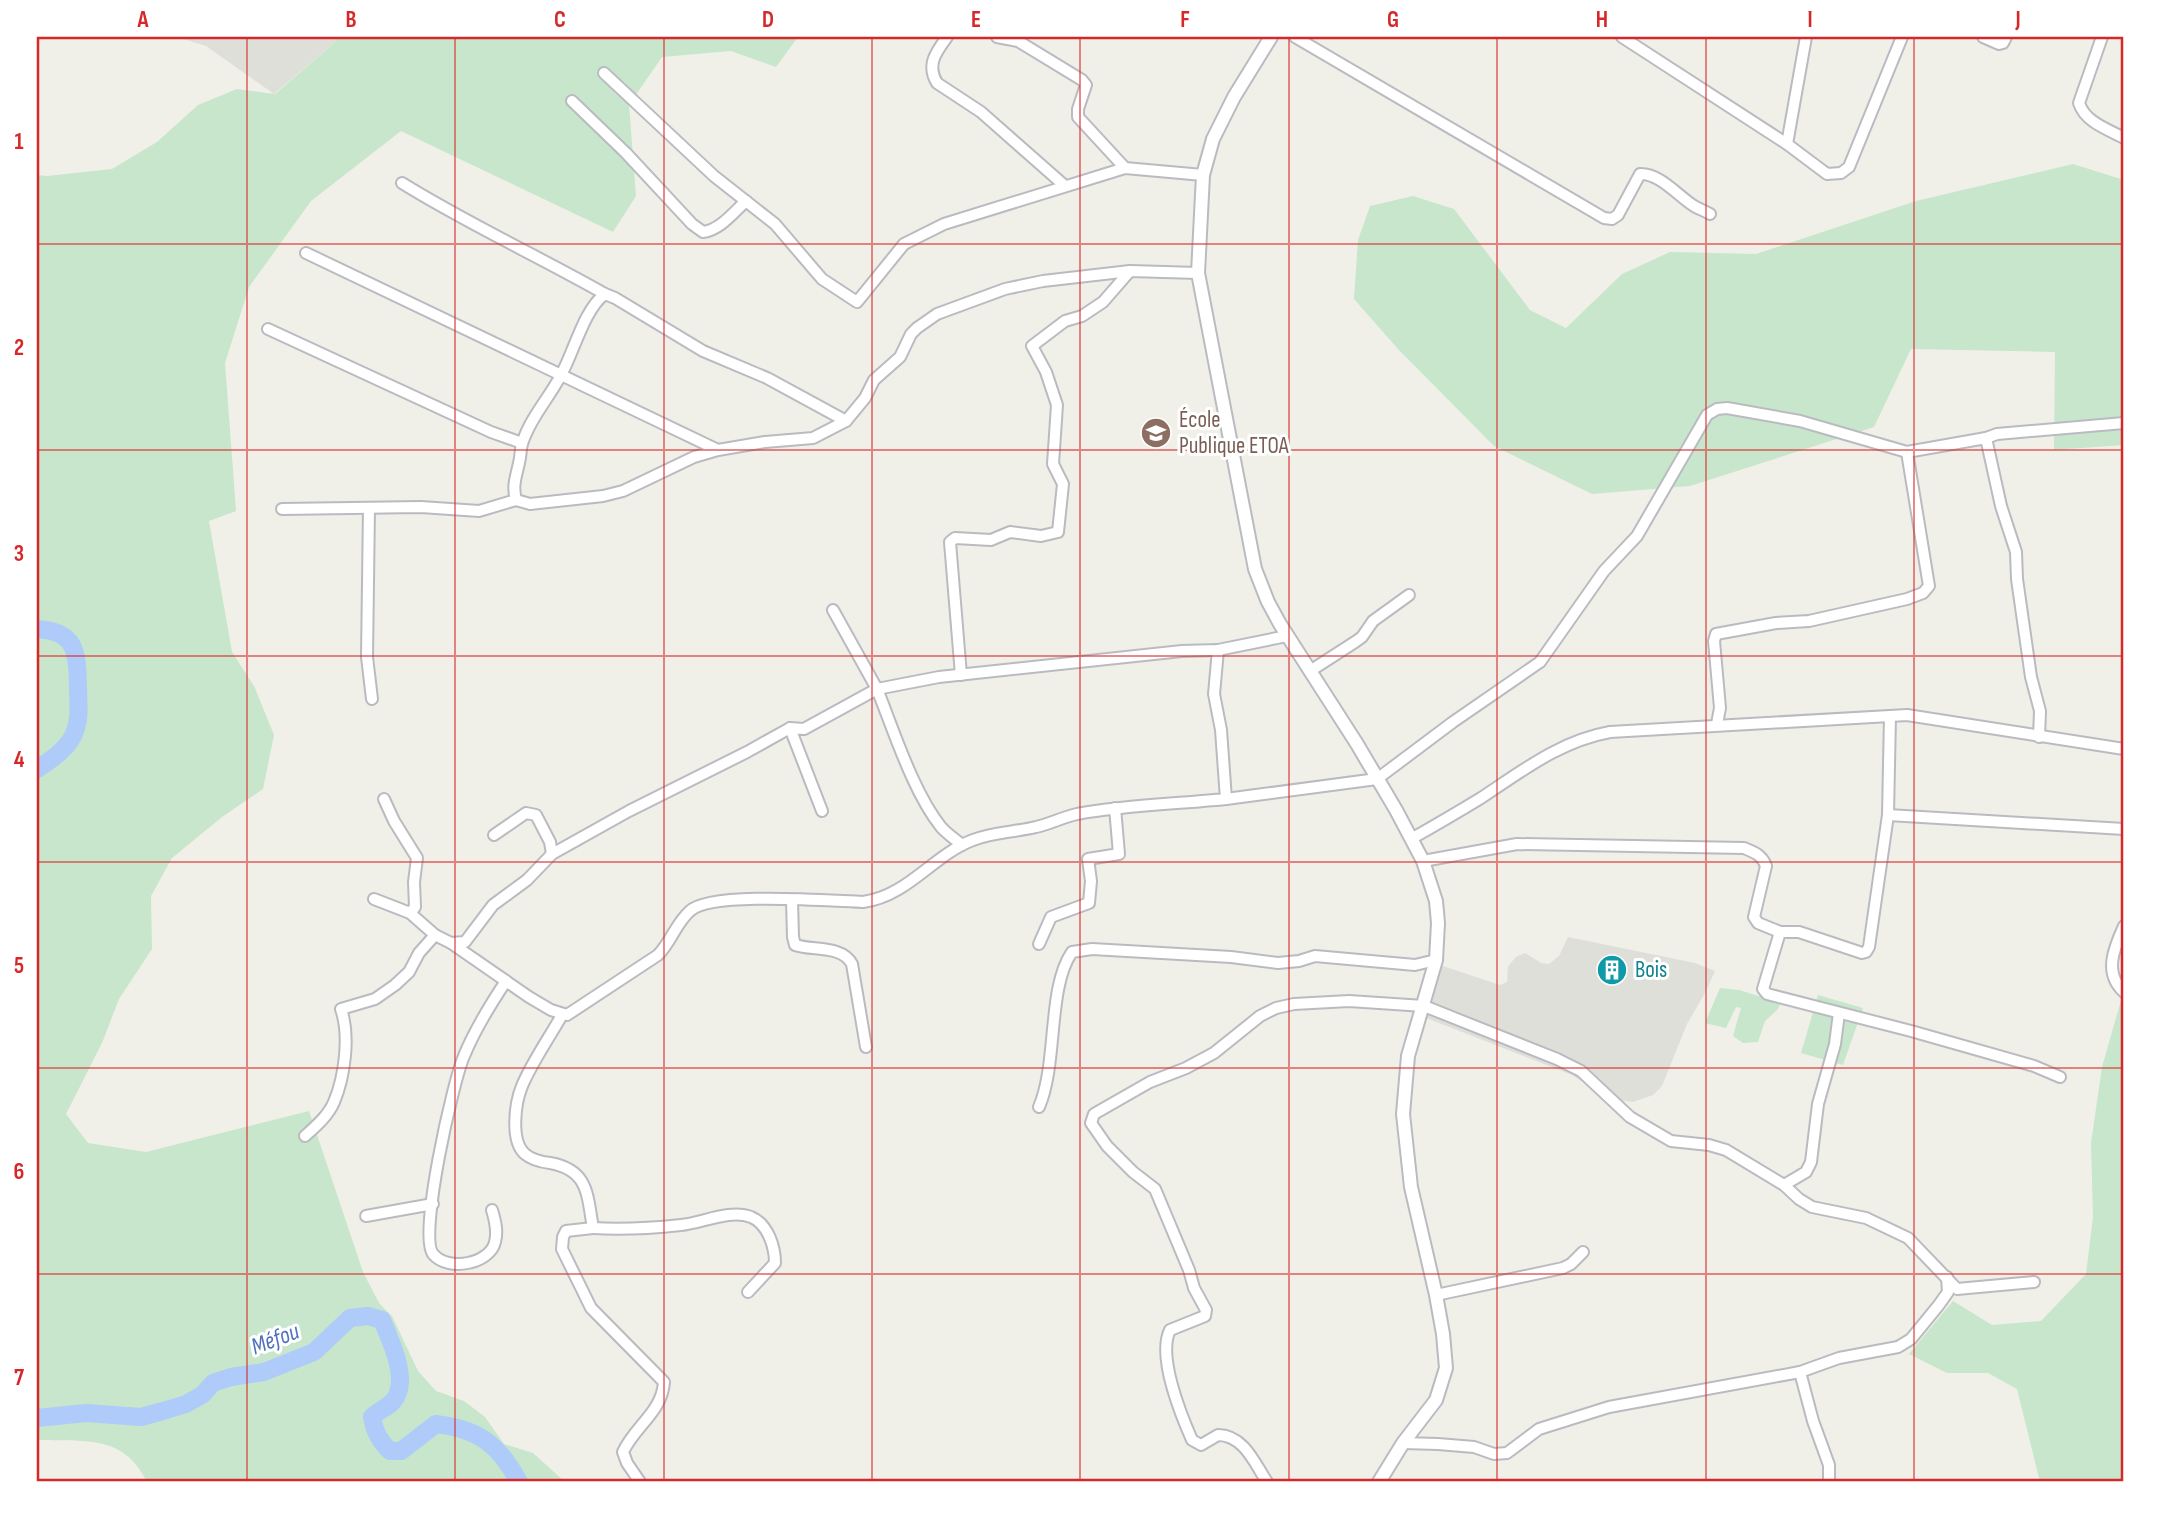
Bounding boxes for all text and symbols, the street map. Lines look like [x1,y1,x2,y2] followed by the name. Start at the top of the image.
[137,6,150,34] text: A
[346,6,357,34] text: B
[554,6,566,34] text: C
[762,6,774,34] text: D
[971,6,981,34] text: E
[1180,6,1190,34] text: F
[1387,6,1399,34] text: G
[1596,6,1608,34] text: H
[1807,6,1813,34] text: I
[2014,6,2021,34] text: J
[14,128,24,156] text: 1
[14,334,24,362] text: 2
[1179,406,1289,460] place label: École Publique ETOA
[1139,416,1173,450] school or university icon: École Publique ETOA
[14,540,24,568] text: 3
[14,746,25,774] text: 4
[14,952,24,980] text: 5
[1595,953,1629,987] building icon: Bois
[1635,956,1667,984] place label: Bois
[14,1158,24,1186] text: 6
[247,1317,303,1361] water label: Méfou
[14,1364,24,1392] text: 7

